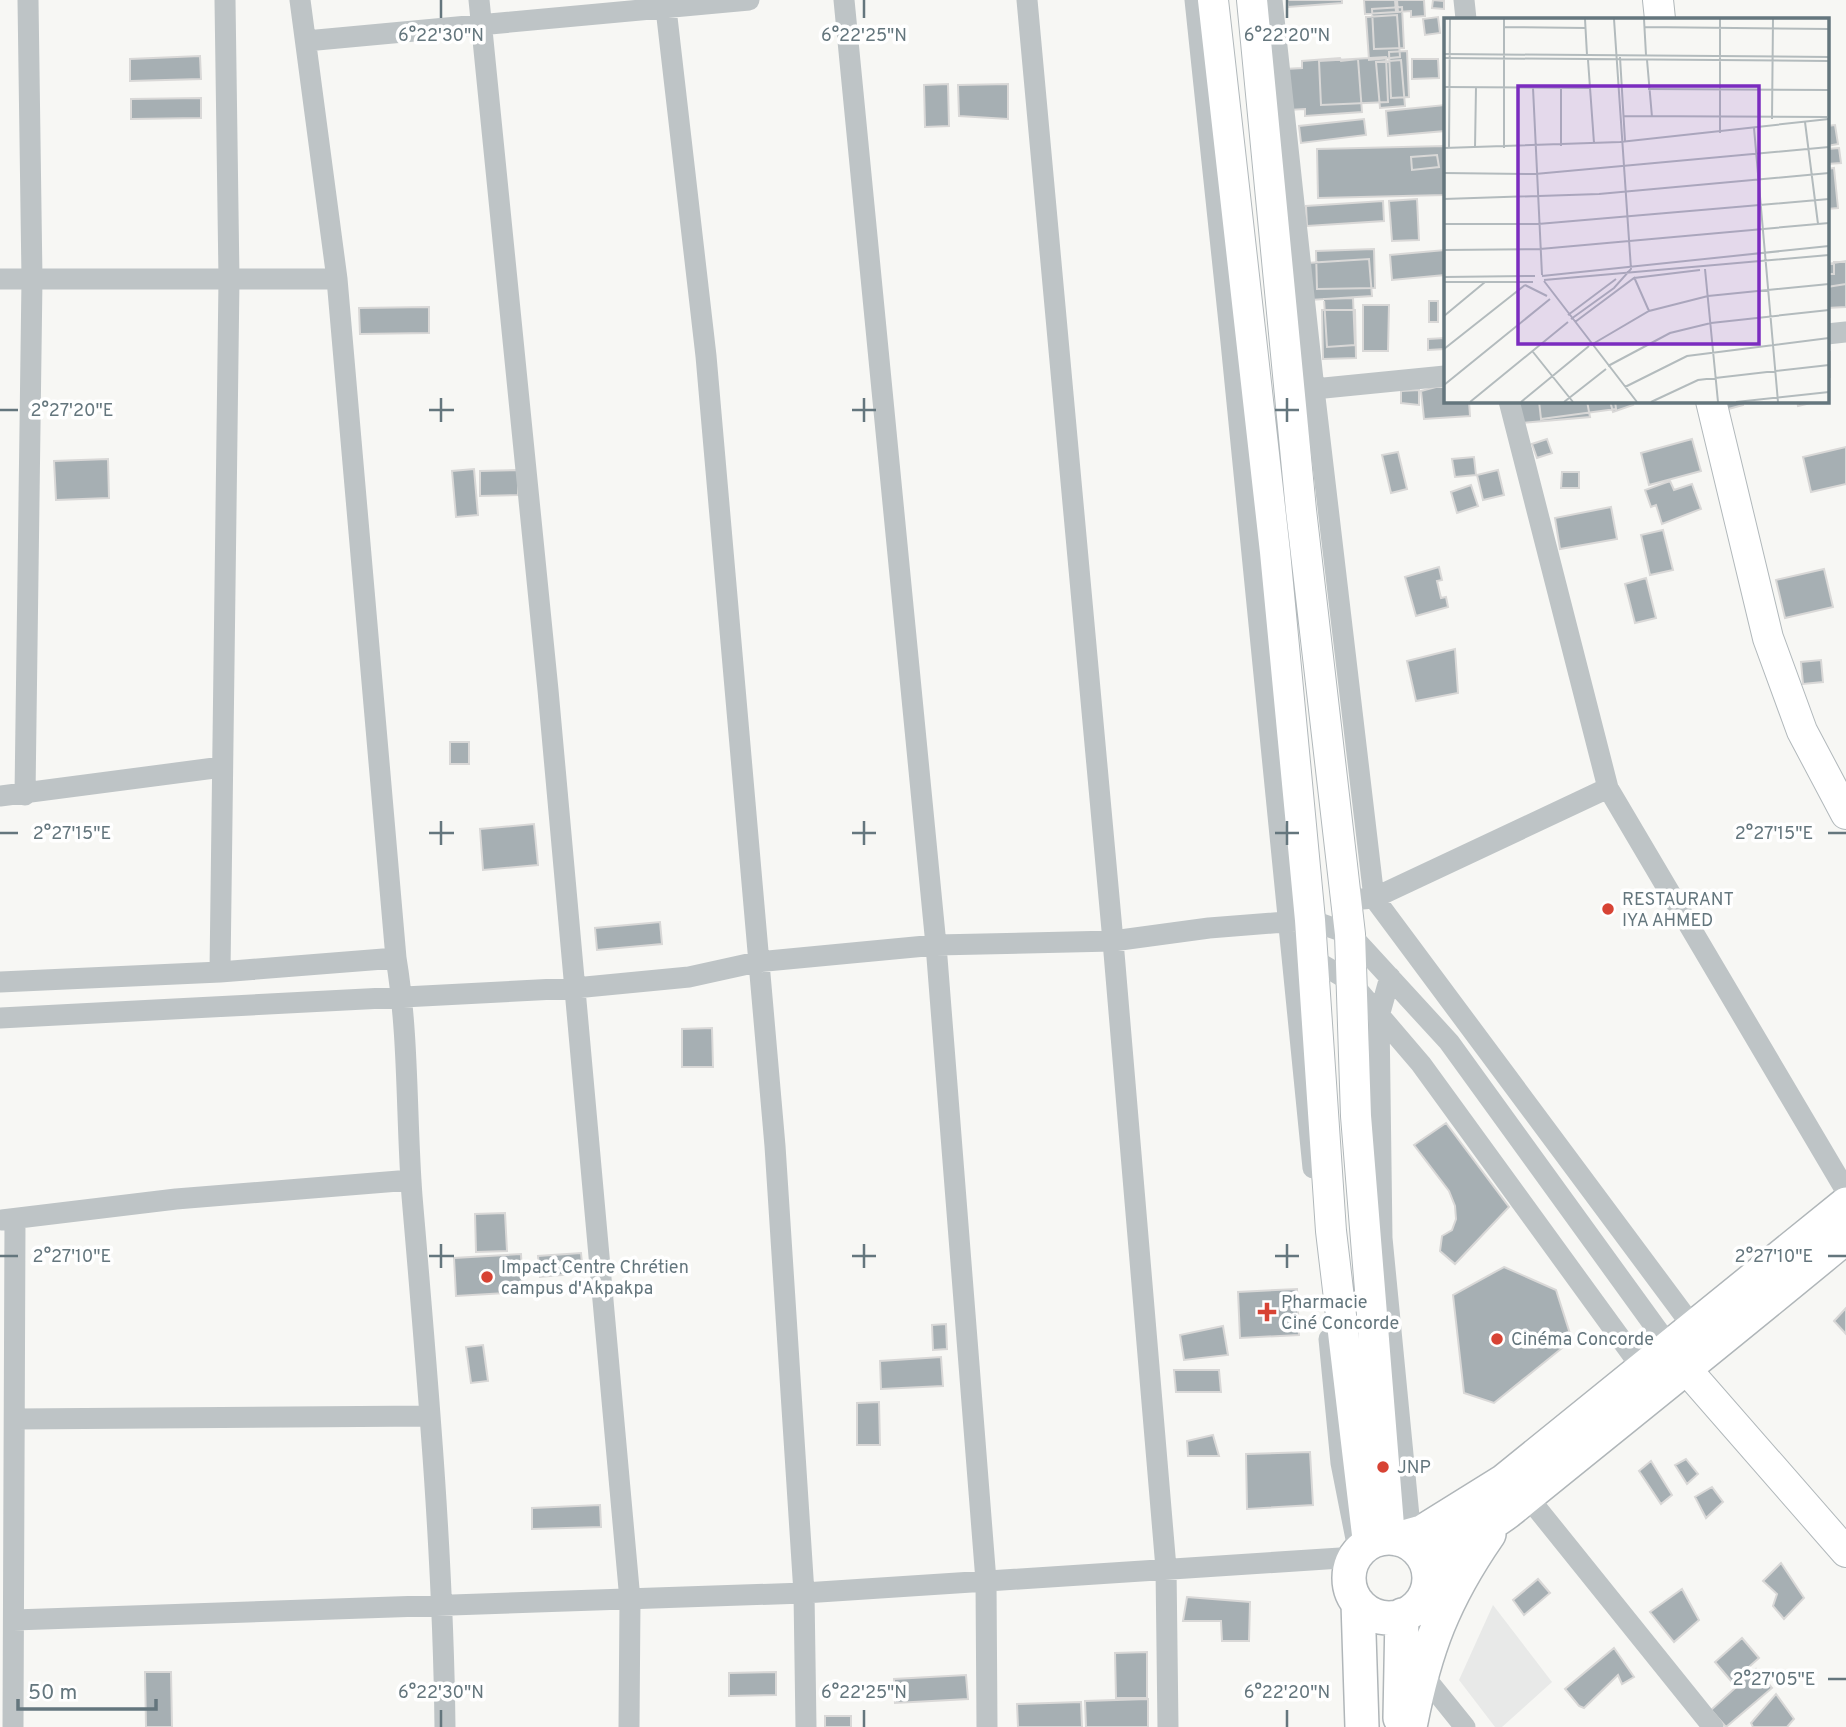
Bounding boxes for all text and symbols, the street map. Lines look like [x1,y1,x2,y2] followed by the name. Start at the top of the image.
[1444,18,1828,402] inset map
[398,25,484,48] text: 6°22'30"N
[821,25,907,48] text: 6°22'25"N
[1244,25,1330,48] text: 6°22'20"N
[30,400,114,423] text: 2°27'20"E
[33,823,111,846] text: 2°27'15"E
[1735,823,1813,846] text: 2°27'15"E
[1622,889,1734,933] place label: RESTAURANT IYA AHMED
[1600,901,1616,917] marker: RESTAURANT IYA AHMED
[33,1246,111,1269] text: 2°27'10"E
[1735,1246,1813,1269] text: 2°27'10"E
[501,1257,689,1301] place label: Impact Centre Chrétien campus d'Akpakpa
[479,1269,495,1285] marker: Impact Centre Chrétien campus d'Akpakpa
[1281,1292,1399,1336] place label: Pharmacie Ciné Concorde
[1259,1304,1275,1320] marker: Pharmacie Ciné Concorde
[1511,1329,1654,1352] place label: Cinéma Concorde
[1489,1331,1505,1347] marker: Cinéma Concorde
[1397,1457,1431,1480] place label: JNP
[1375,1459,1391,1475] marker: JNP
[18,1668,156,1712] scale bar
[1732,1669,1816,1692] text: 2°27'05"E
[28,1680,77,1707] text: 50 m
[398,1682,484,1705] text: 6°22'30"N
[821,1682,907,1705] text: 6°22'25"N
[1244,1682,1330,1705] text: 6°22'20"N

